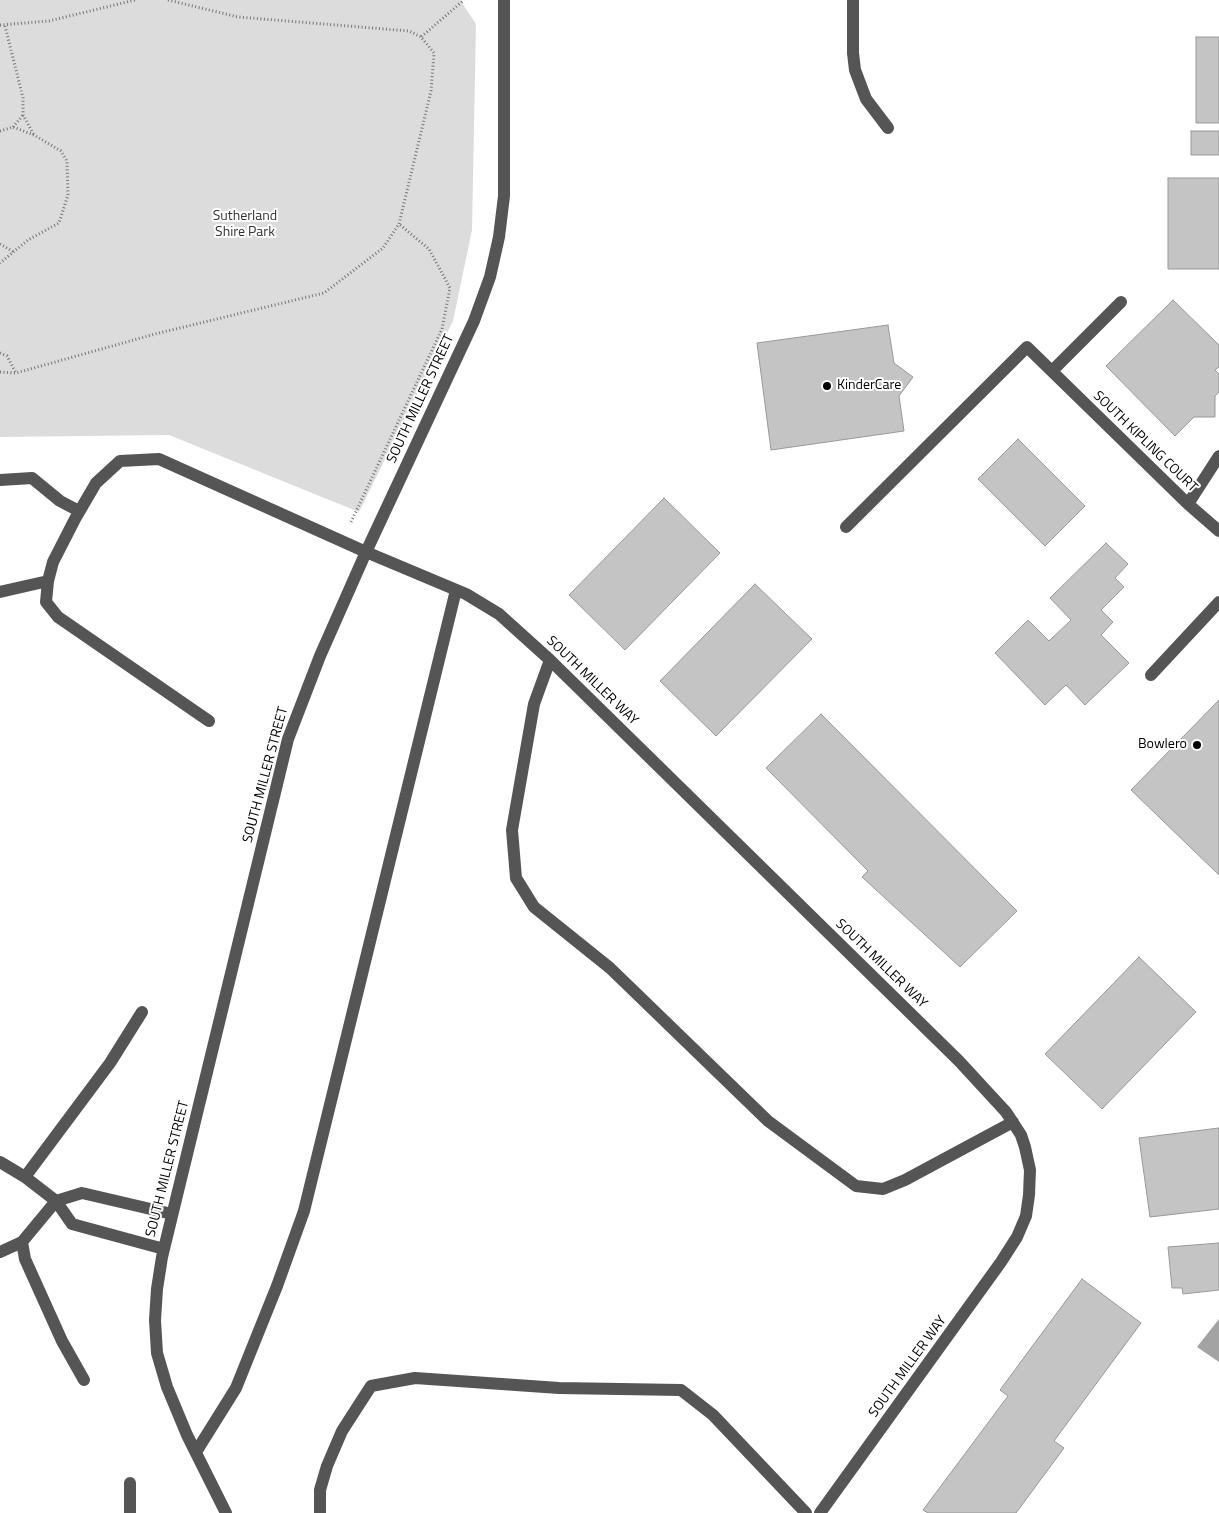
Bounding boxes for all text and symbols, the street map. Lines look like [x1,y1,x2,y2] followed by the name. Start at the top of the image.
[213,209,277,242] park label: Sutherland Shire Park
[384,332,458,466] street label: SOUTH MILLER STREET
[837,378,901,394] place label: KinderCare
[821,380,833,392] marker: KinderCare
[1089,388,1201,496] street label: SOUTH KIPLING COURT
[543,633,641,729] street label: SOUTH MILLER WAY
[240,705,292,845] street label: SOUTH MILLER STREET
[1138,737,1187,753] place label: Bowlero
[1191,739,1203,751] marker: Bowlero
[832,916,930,1012] street label: SOUTH MILLER WAY
[143,1099,193,1239] street label: SOUTH MILLER STREET
[866,1313,950,1421] street label: SOUTH MILLER WAY

